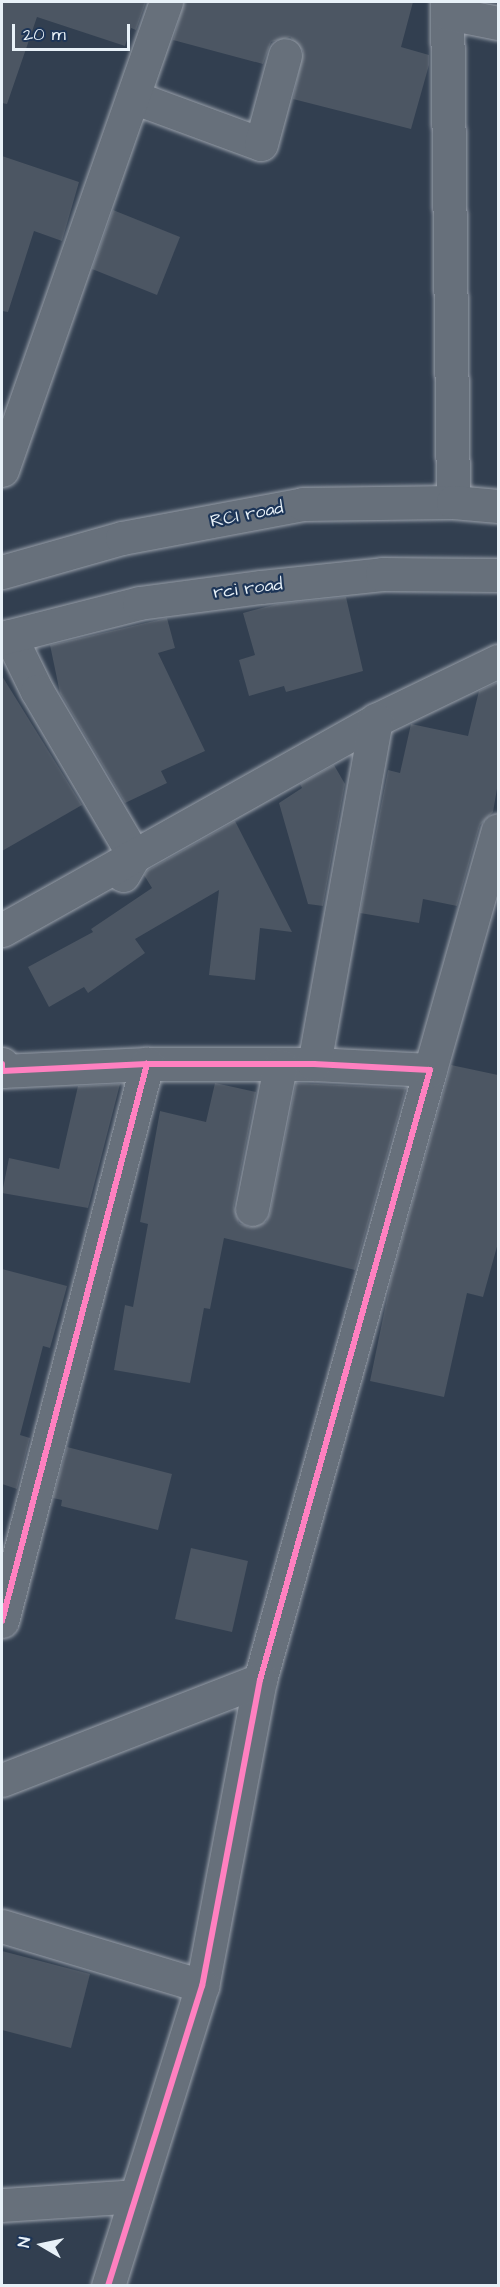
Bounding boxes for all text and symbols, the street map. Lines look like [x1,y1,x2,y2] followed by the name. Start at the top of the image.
[15,12,134,50] scale bar
[23,22,66,47] text: 20 m
[209,497,285,533] street label: RCI road
[212,574,284,604] street label: rci road
[12,2215,72,2275] north arrow
[13,2236,36,2249] text: N

